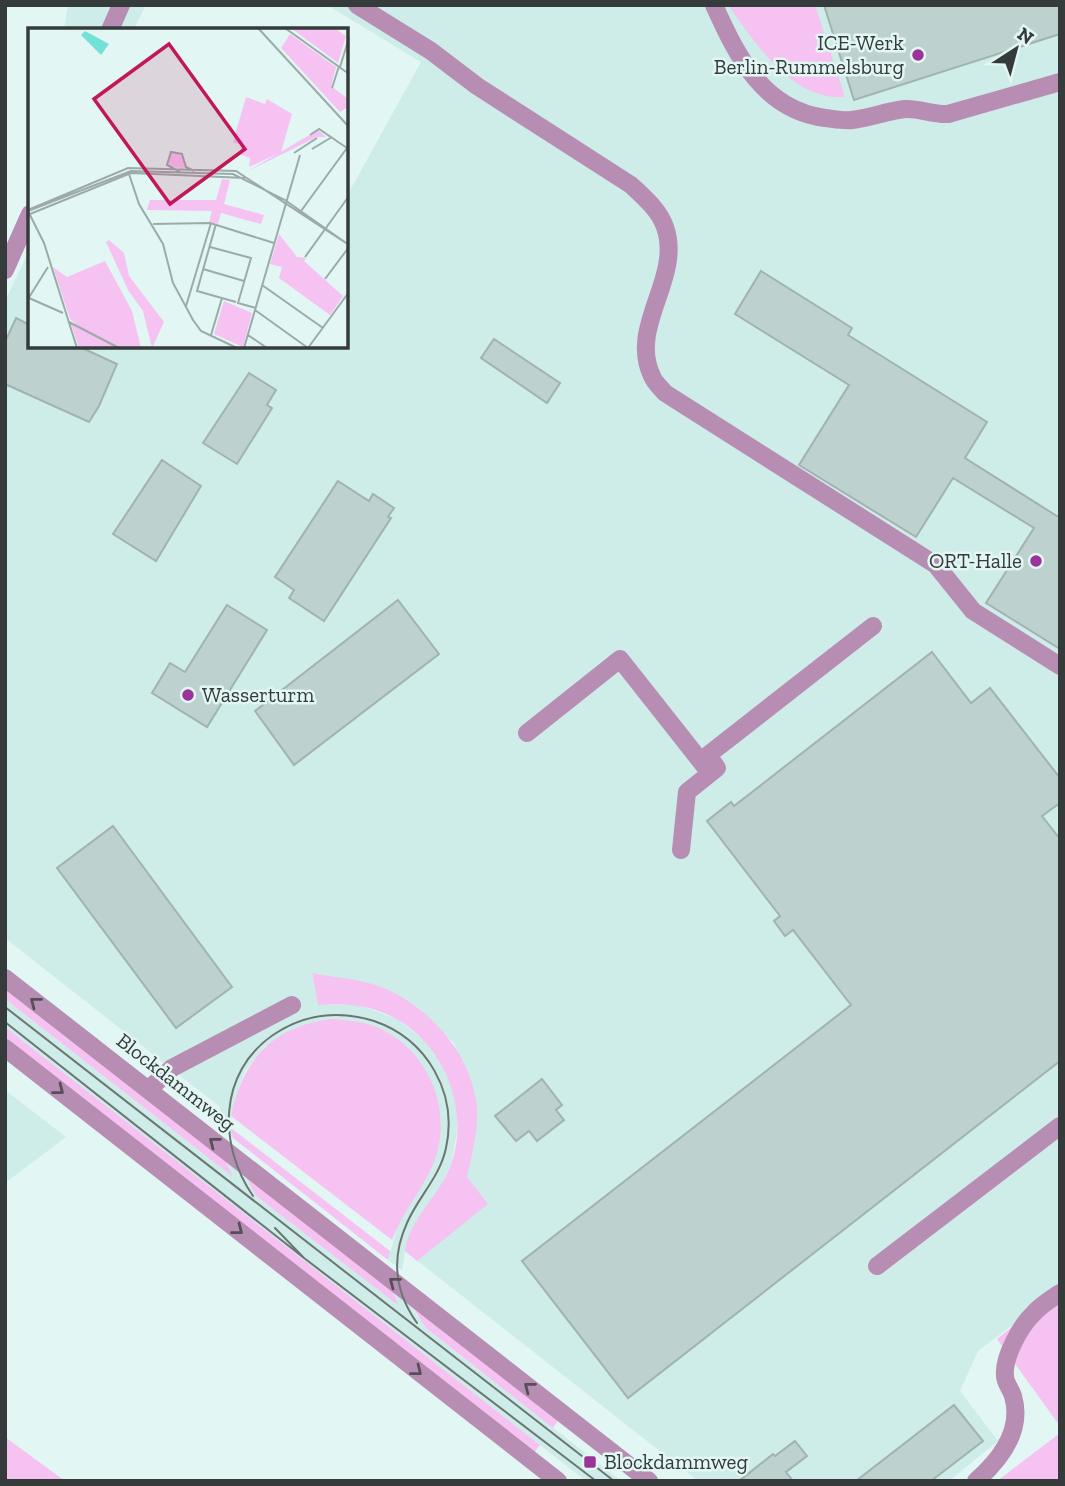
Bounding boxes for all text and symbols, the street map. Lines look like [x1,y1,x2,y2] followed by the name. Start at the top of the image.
[981,14,1051,84] north arrow
[1013,22,1038,49] text: N
[28,28,348,348] inset map
[714,30,904,79] place label: ICE-Werk Berlin-Rummelsburg
[910,47,926,63] marker: ICE-Werk Berlin-Rummelsburg
[929,548,1022,573] place label: ORT-Halle
[1028,553,1044,569] marker: ORT-Halle
[202,682,314,707] place label: Wasserturm
[180,687,196,703] marker: Wasserturm
[30,997,43,1010] one-way arrow
[112,1027,241,1136] street label: Blockdammweg
[51,1082,64,1095] one-way arrow
[210,1137,222,1150] one-way arrow
[231,1222,243,1235] one-way arrow
[389,1277,401,1290] one-way arrow
[410,1362,422,1375] one-way arrow
[524,1382,537,1395] one-way arrow
[604,1449,748,1474] place label: Blockdammweg
[582,1454,598,1470] marker: Blockdammweg

